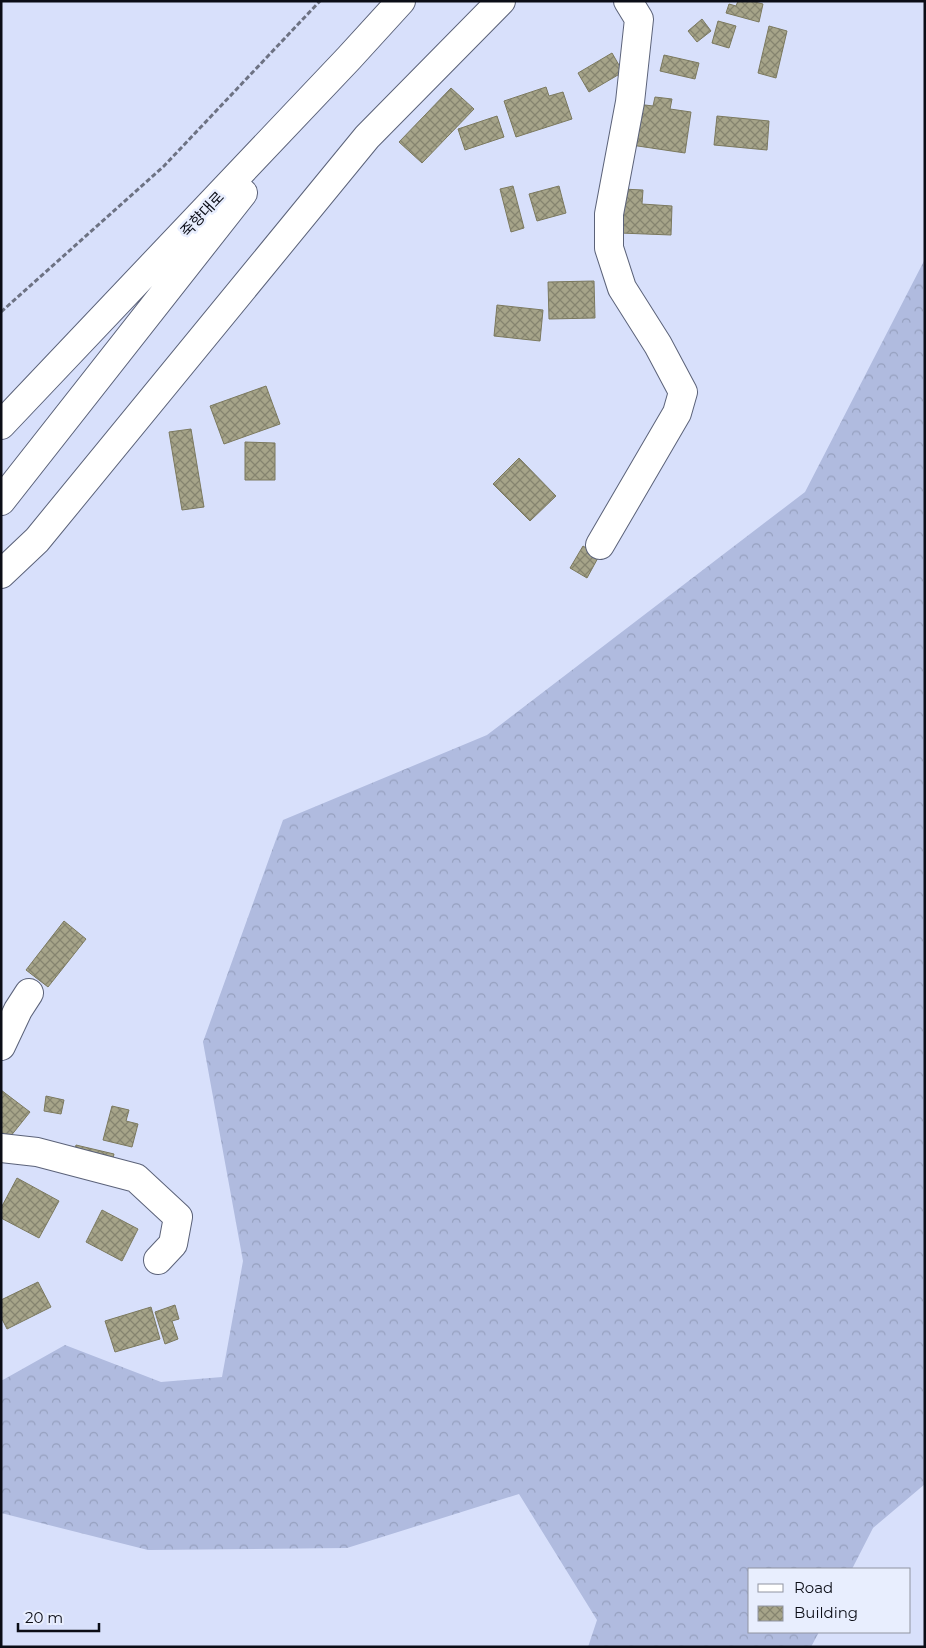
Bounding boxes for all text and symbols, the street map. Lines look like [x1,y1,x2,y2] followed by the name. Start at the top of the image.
[176,187,228,241] street label: 죽향대로
[748,1568,911,1633] legend
[794,1578,833,1597] text: Road
[18,1600,99,1632] scale bar
[794,1603,858,1622] text: Building
[25,1608,63,1627] text: 20 m

